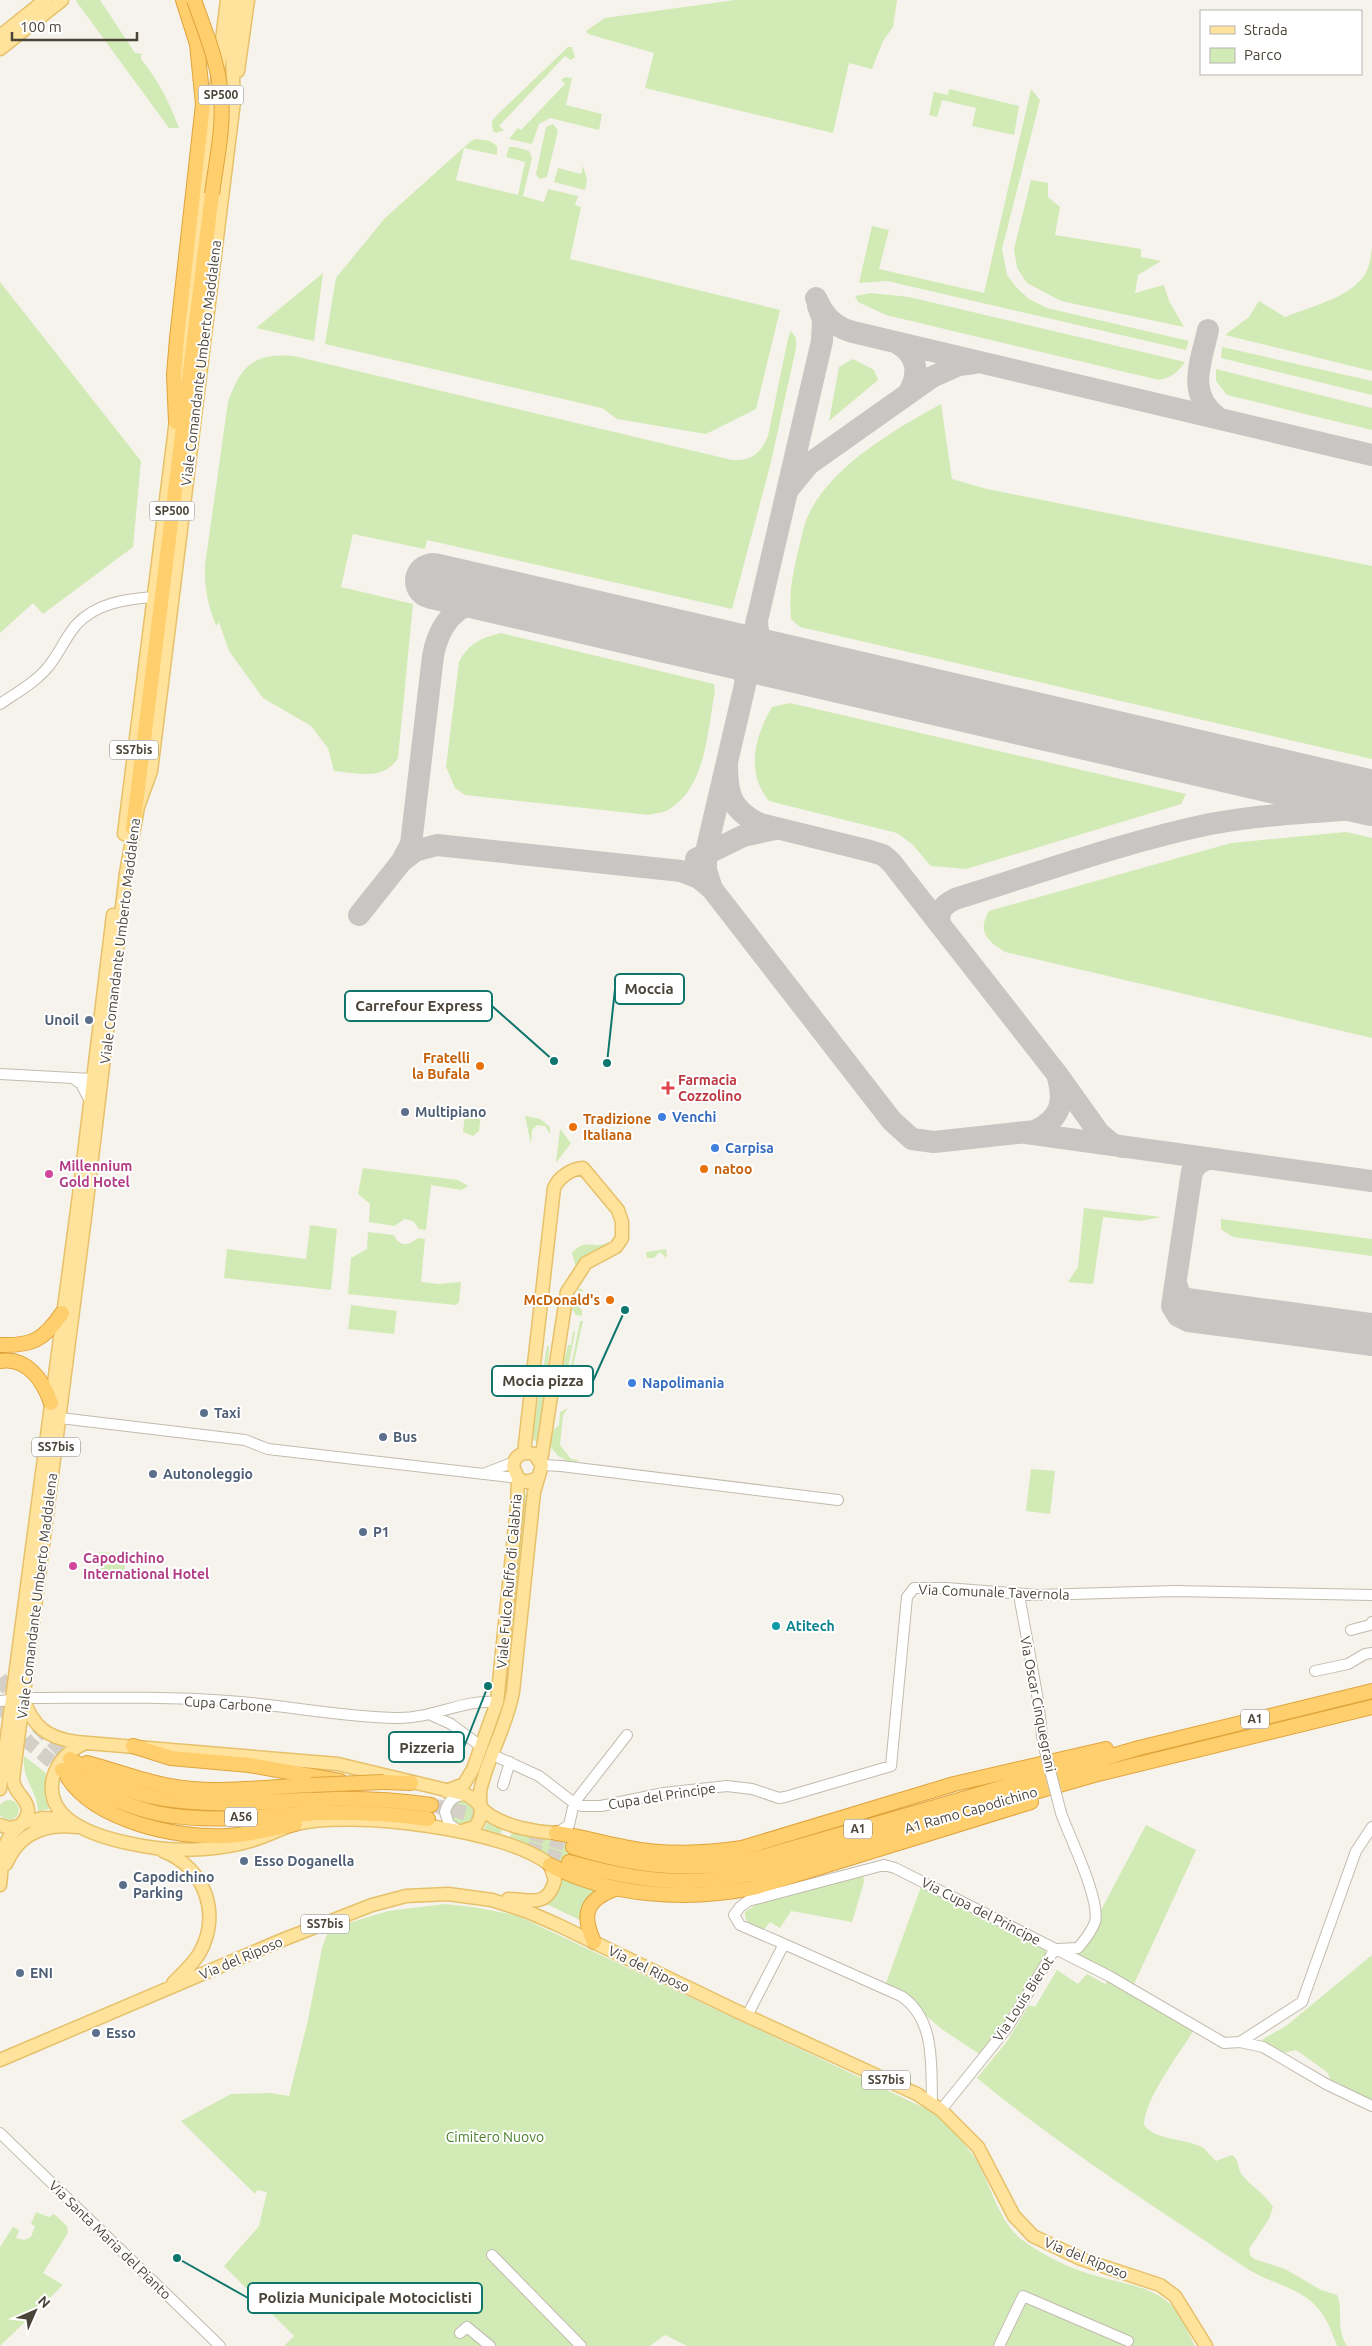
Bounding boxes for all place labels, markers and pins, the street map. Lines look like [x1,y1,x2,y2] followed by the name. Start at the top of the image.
[615,974,684,1004] callout: Moccia
[345,991,492,1021] callout: Carrefour Express
[44,1012,79,1028] place label: Unoil
[83,1014,95,1026] marker: Unoil
[412,1050,470,1082] place label: Fratelli la Bufala
[474,1060,486,1072] marker: Fratelli la Bufala
[678,1072,742,1104] place label: Farmacia Cozzolino
[662,1082,674,1094] marker: Farmacia Cozzolino
[415,1104,486,1120] place label: Multipiano
[399,1106,411,1118] marker: Multipiano
[672,1109,716,1125] place label: Venchi
[583,1111,652,1143] place label: Tradizione Italiana
[656,1111,668,1123] marker: Venchi
[567,1121,579,1133] marker: Tradizione Italiana
[725,1140,774,1156] place label: Carpisa
[709,1142,721,1154] marker: Carpisa
[59,1158,132,1190] place label: Millennium Gold Hotel
[714,1161,752,1177] place label: natoo
[698,1163,710,1175] marker: natoo
[43,1168,55,1180] marker: Millennium Gold Hotel
[524,1292,600,1308] place label: McDonald's
[604,1294,616,1306] marker: McDonald's
[492,1366,593,1396] callout: Mocia pizza
[642,1375,724,1391] place label: Napolimania
[626,1377,638,1389] marker: Napolimania
[214,1405,241,1421] place label: Taxi
[198,1407,210,1419] marker: Taxi
[393,1429,417,1445] place label: Bus
[377,1431,389,1443] marker: Bus
[163,1466,253,1482] place label: Autonoleggio
[147,1468,159,1480] marker: Autonoleggio
[373,1524,390,1540] place label: P1
[357,1526,369,1538] marker: P1
[83,1550,209,1582] place label: Capodichino International Hotel
[67,1560,79,1572] marker: Capodichino International Hotel
[786,1618,835,1634] place label: Atitech
[770,1620,782,1632] marker: Atitech
[389,1732,464,1762] callout: Pizzeria
[254,1853,354,1869] place label: Esso Doganella
[238,1855,250,1867] marker: Esso Doganella
[133,1869,214,1901] place label: Capodichino Parking
[117,1879,129,1891] marker: Capodichino Parking
[30,1965,53,1981] place label: ENI
[14,1967,26,1979] marker: ENI
[106,2025,136,2041] place label: Esso
[90,2027,102,2039] marker: Esso
[248,2283,482,2313] callout: Polizia Municipale Motociclisti

